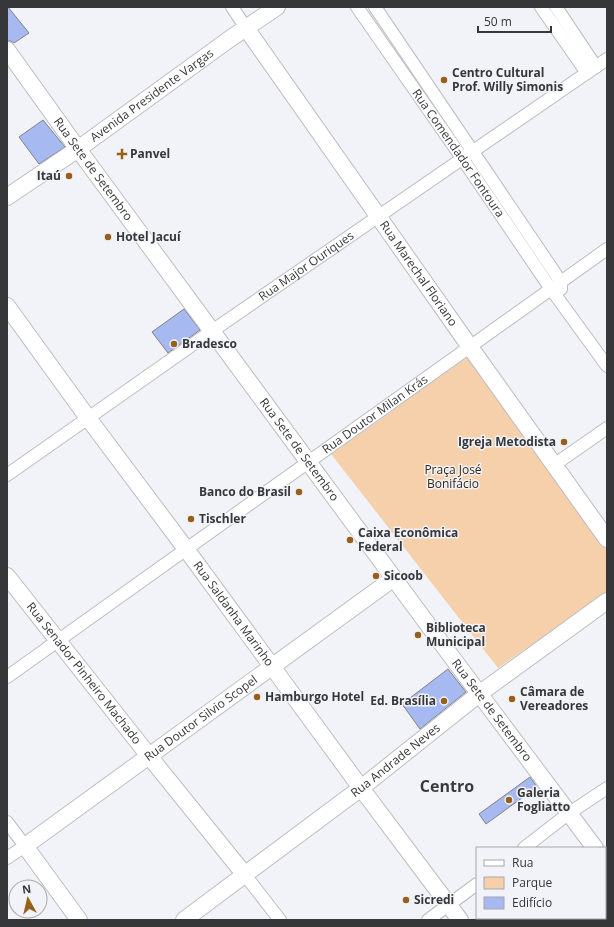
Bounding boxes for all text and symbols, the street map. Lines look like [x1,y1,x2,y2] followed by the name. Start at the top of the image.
[478,8,551,34] scale bar
[484,13,512,30] text: 50 m
[86,44,217,146] street label: Avenida Presidente Vargas
[452,64,563,95] place label: Centro Cultural Prof. Willy Simonis
[439,75,449,85] marker: Centro Cultural Prof. Willy Simonis
[409,85,509,221] street label: Rua Comendador Fontoura
[50,114,137,224] street label: Rua Sete de Setembro
[130,145,170,162] place label: Panvel
[117,149,127,159] marker: Panvel
[37,167,61,184] place label: Itaú
[64,171,74,181] marker: Itaú
[376,217,462,329] street label: Rua Marechal Floriano
[255,227,357,304] street label: Rua Major Ouriques
[116,228,182,245] place label: Hotel Jacuí
[103,232,113,242] marker: Hotel Jacuí
[182,335,237,352] place label: Bradesco
[169,339,179,349] marker: Bradesco
[318,370,431,458] street label: Rua Doutor Milan Krás
[256,394,343,504] street label: Rua Sete de Setembro
[458,433,556,450] place label: Igreja Metodista
[559,437,569,447] marker: Igreja Metodista
[424,461,482,492] park label: Praça José Bonifácio
[199,483,291,500] place label: Banco do Brasil
[294,487,304,497] marker: Banco do Brasil
[199,510,246,527] place label: Tischler
[186,514,196,524] marker: Tischler
[358,524,458,555] place label: Caixa Econômica Federal
[345,535,355,545] marker: Caixa Econômica Federal
[189,557,278,670] street label: Rua Saldanha Marinho
[384,567,423,584] place label: Sicoob
[371,571,381,581] marker: Sicoob
[23,599,145,748] street label: Rua Senador Pinheiro Machado
[426,619,486,650] place label: Biblioteca Municipal
[413,630,423,640] marker: Biblioteca Municipal
[448,655,536,765] street label: Rua Sete de Setembro
[141,671,261,765] street label: Rua Doutor Silvio Scopel
[520,683,588,714] place label: Câmara de Vereadores
[265,688,364,705] place label: Hamburgo Hotel
[252,692,262,702] marker: Hamburgo Hotel
[370,692,436,709] place label: Ed. Brasília
[507,694,517,704] marker: Câmara de Vereadores
[439,696,449,706] marker: Ed. Brasília
[347,719,444,801] street label: Rua Andrade Neves
[420,775,474,797] district label: Centro
[517,784,570,815] place label: Galeria Fogliatto
[504,795,514,805] marker: Galeria Fogliatto
[476,847,606,919] legend
[512,854,533,871] text: Rua
[512,874,552,891] text: Parque
[8,879,48,919] north arrow
[21,881,32,897] text: N
[414,891,454,908] place label: Sicredi
[512,894,552,911] text: Edifício
[401,895,411,905] marker: Sicredi

